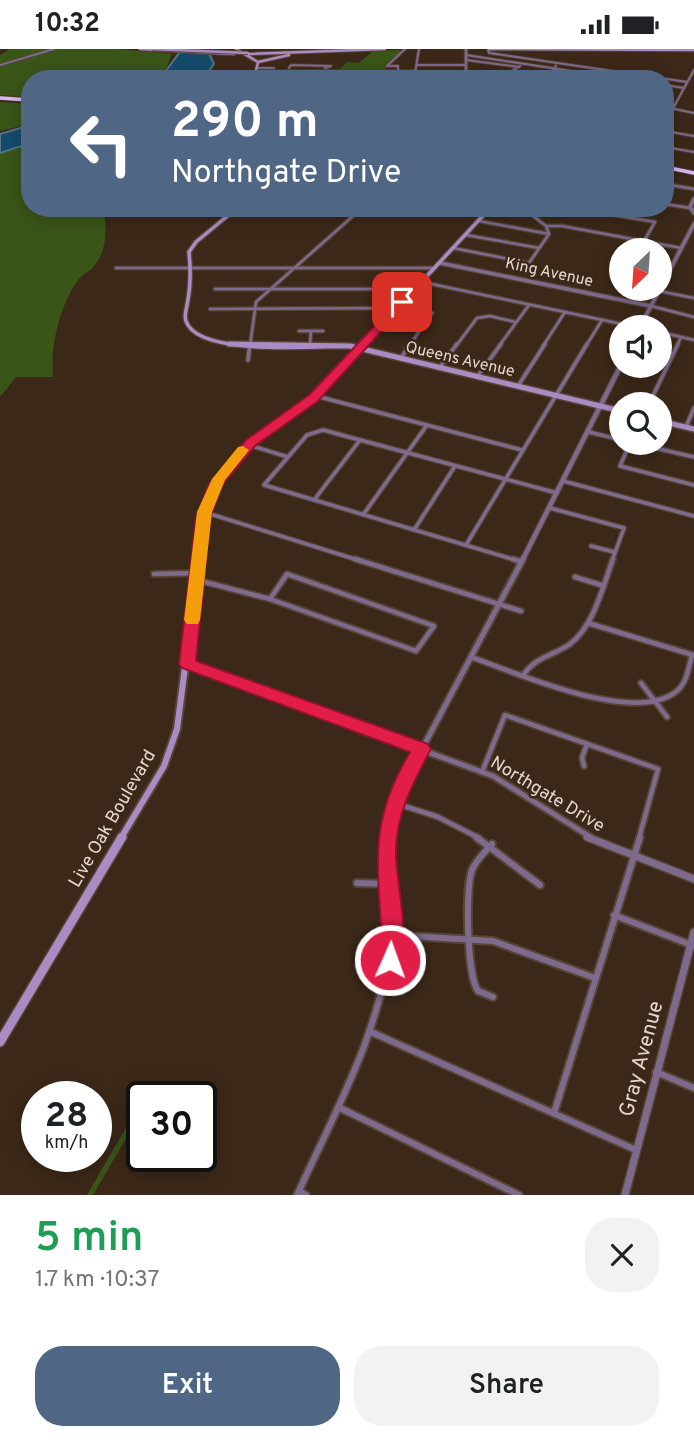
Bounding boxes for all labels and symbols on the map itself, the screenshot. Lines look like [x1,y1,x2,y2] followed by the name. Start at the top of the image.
[609,238,672,301] north arrow
[503,254,595,292] street label: King Avenue
[372,272,432,332] pin
[403,338,517,382] street label: Queens Avenue
[64,746,162,892] street label: Live Oak Boulevard
[486,752,608,838] street label: Northgate Drive
[353,923,427,997] position arrow
[614,998,670,1120] street label: Gray Avenue
[126,1081,217,1172] speed limit sign: 30

